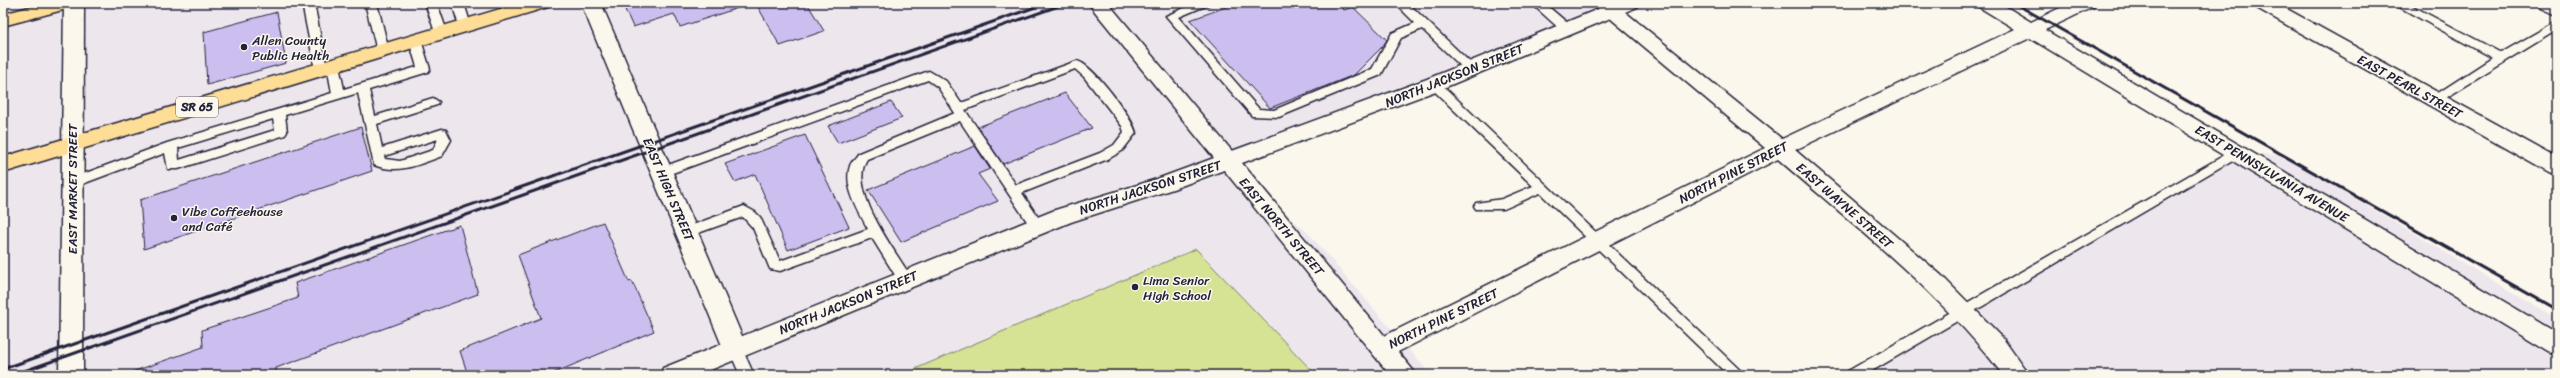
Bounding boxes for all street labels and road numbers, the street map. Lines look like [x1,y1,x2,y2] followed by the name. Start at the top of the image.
[1381,37,1528,114] street label: NORTH JACKSON STREET
[2353,48,2468,126] street label: EAST PEARL STREET
[176,97,218,117] road number: SR 65
[2190,118,2354,229] street label: EAST PENNSYLVANIA AVENUE
[61,123,84,254] street label: EAST MARKET STREET
[636,134,701,246] street label: EAST HIGH STREET
[1674,135,1793,210] street label: NORTH PINE STREET
[1076,153,1225,221] street label: NORTH JACKSON STREET
[1791,156,1900,255] street label: EAST WAYNE STREET
[1233,172,1331,282] street label: EAST NORTH STREET
[775,264,922,341] street label: NORTH JACKSON STREET
[1384,281,1503,355] street label: NORTH PINE STREET

